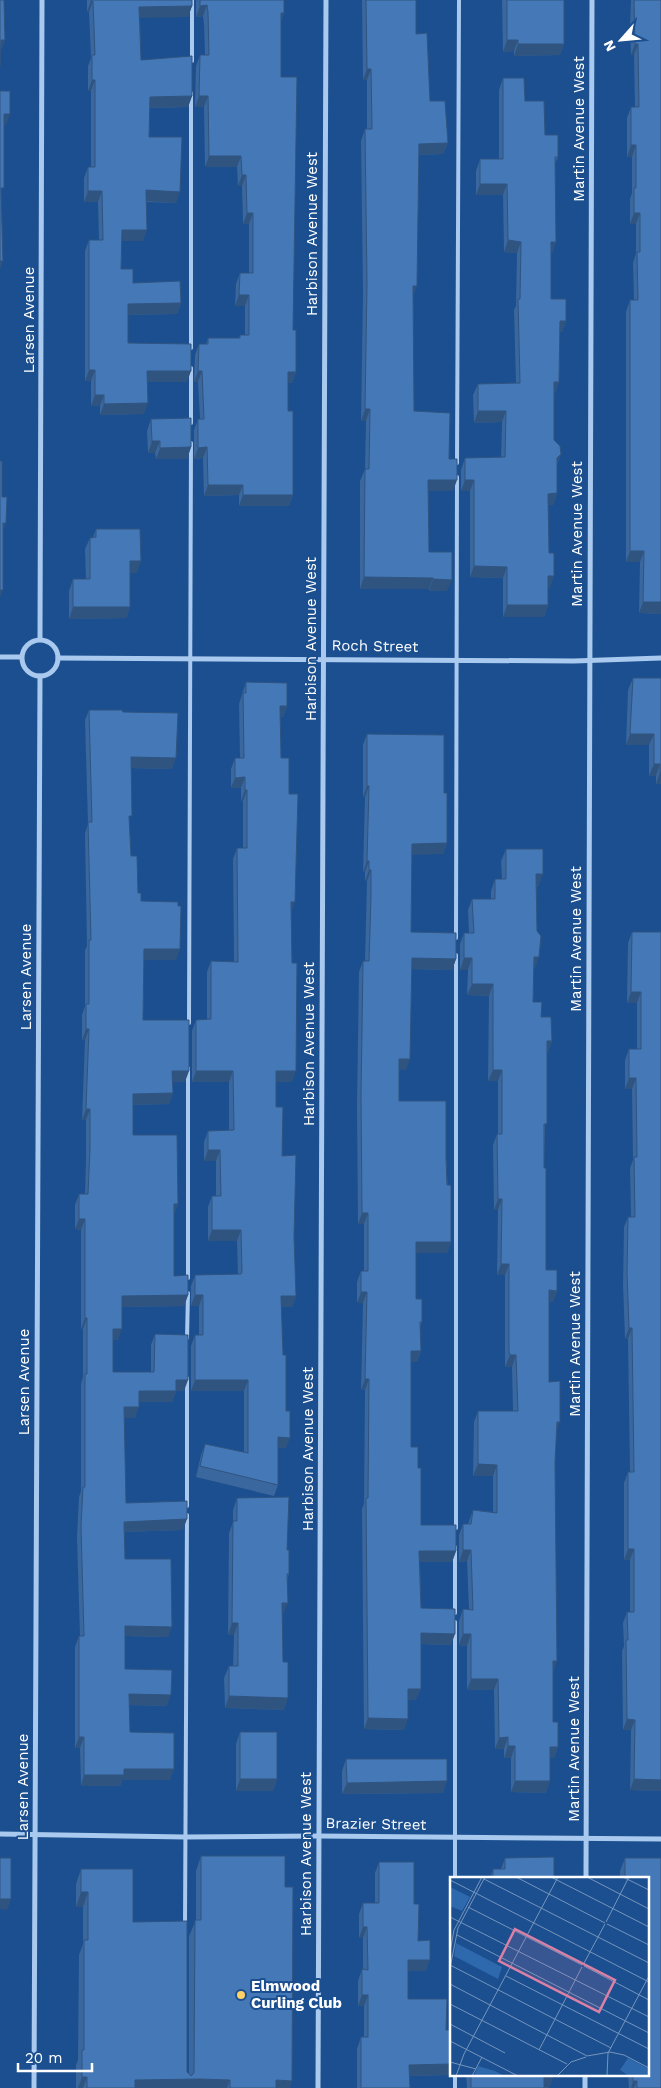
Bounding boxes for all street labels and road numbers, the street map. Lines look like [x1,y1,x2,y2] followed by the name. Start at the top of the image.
[570,56,588,202] street label: Martin Avenue West
[303,151,321,316] street label: Harbison Avenue West
[20,267,38,373] street label: Larsen Avenue
[568,461,586,607] street label: Martin Avenue West
[302,556,320,721] street label: Harbison Avenue West
[332,636,419,656] street label: Roch Street
[567,866,585,1012] street label: Martin Avenue West
[17,924,35,1030] street label: Larsen Avenue
[300,961,318,1126] street label: Harbison Avenue West
[566,1271,584,1417] street label: Martin Avenue West
[15,1329,33,1435] street label: Larsen Avenue
[299,1366,317,1531] street label: Harbison Avenue West
[565,1676,583,1822] street label: Martin Avenue West
[14,1734,32,1840] street label: Larsen Avenue
[297,1771,315,1936] street label: Harbison Avenue West
[325,1814,427,1834] street label: Brazier Street

